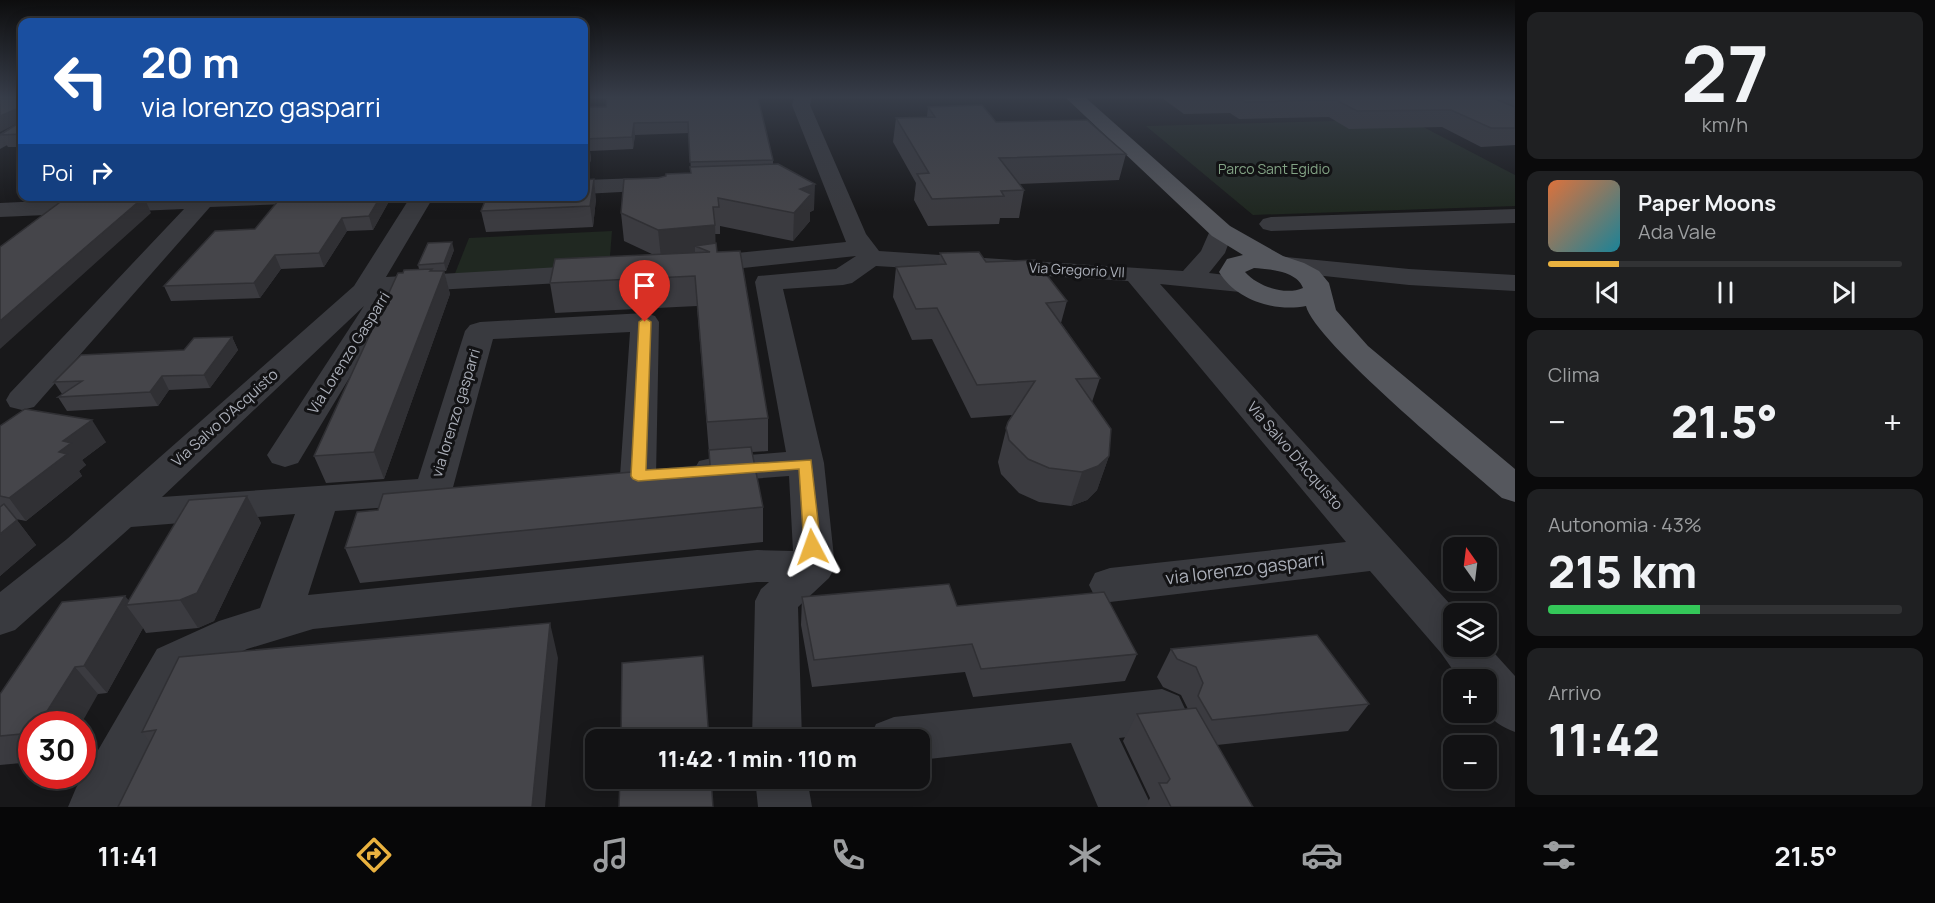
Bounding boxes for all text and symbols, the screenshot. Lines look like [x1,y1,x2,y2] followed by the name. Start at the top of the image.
[1681,19,1769,125] text: 27
[141,33,240,91] text: 20 m
[42,42,120,120] icon: left
[141,88,381,125] text: via lorenzo gasparri
[1702,111,1748,138] text: km/h
[85,156,118,189] icon: right
[42,158,73,188] text: Poi
[1218,159,1330,178] park label: Parco Sant Egidio
[1638,188,1776,218] text: Paper Moons
[1638,218,1716,245] text: Ada Vale
[1029,258,1125,281] street label: Via Gregorio VII
[619,260,670,322] pin
[628,269,661,302] icon: arrive
[1591,276,1624,309] icon: previous
[1709,276,1742,309] icon: pause
[1827,276,1860,309] icon: next
[302,288,395,418] street label: Via Lorenzo Gasparri
[426,346,485,480] street label: via lorenzo gasparri
[1548,361,1600,388] text: Clima
[167,364,283,471] street label: Via Salvo D'Acquisto
[1671,390,1778,452] text: 21.5°
[1243,397,1348,514] street label: Via Salvo D'Acquisto
[1548,399,1566,444] text: −
[1883,399,1902,444] text: +
[1548,511,1702,538] text: Autonomia · 43%
[780,515,844,579] position arrow
[1443,537,1497,591] north arrow
[1443,537,1497,789] map controls
[1548,540,1697,602] text: 215 km
[1164,546,1326,590] street label: via lorenzo gasparri
[1443,603,1497,657] button: layers
[1443,669,1497,723] button: +
[1548,679,1601,706] text: Arrivo
[1548,708,1660,770] text: 11:42
[18,711,96,789] speed limit sign: 30
[1443,735,1497,789] button: −
[658,744,857,774] text: 11:42 · 1 min · 110 m
[353,834,395,876] icon: directions
[590,834,632,876] icon: music
[827,834,869,876] icon: phone
[1064,834,1106,876] icon: climate
[1301,834,1343,876] icon: car
[1538,834,1580,876] icon: filters
[97,837,159,874] text: 11:41
[1774,837,1837,874] text: 21.5°

